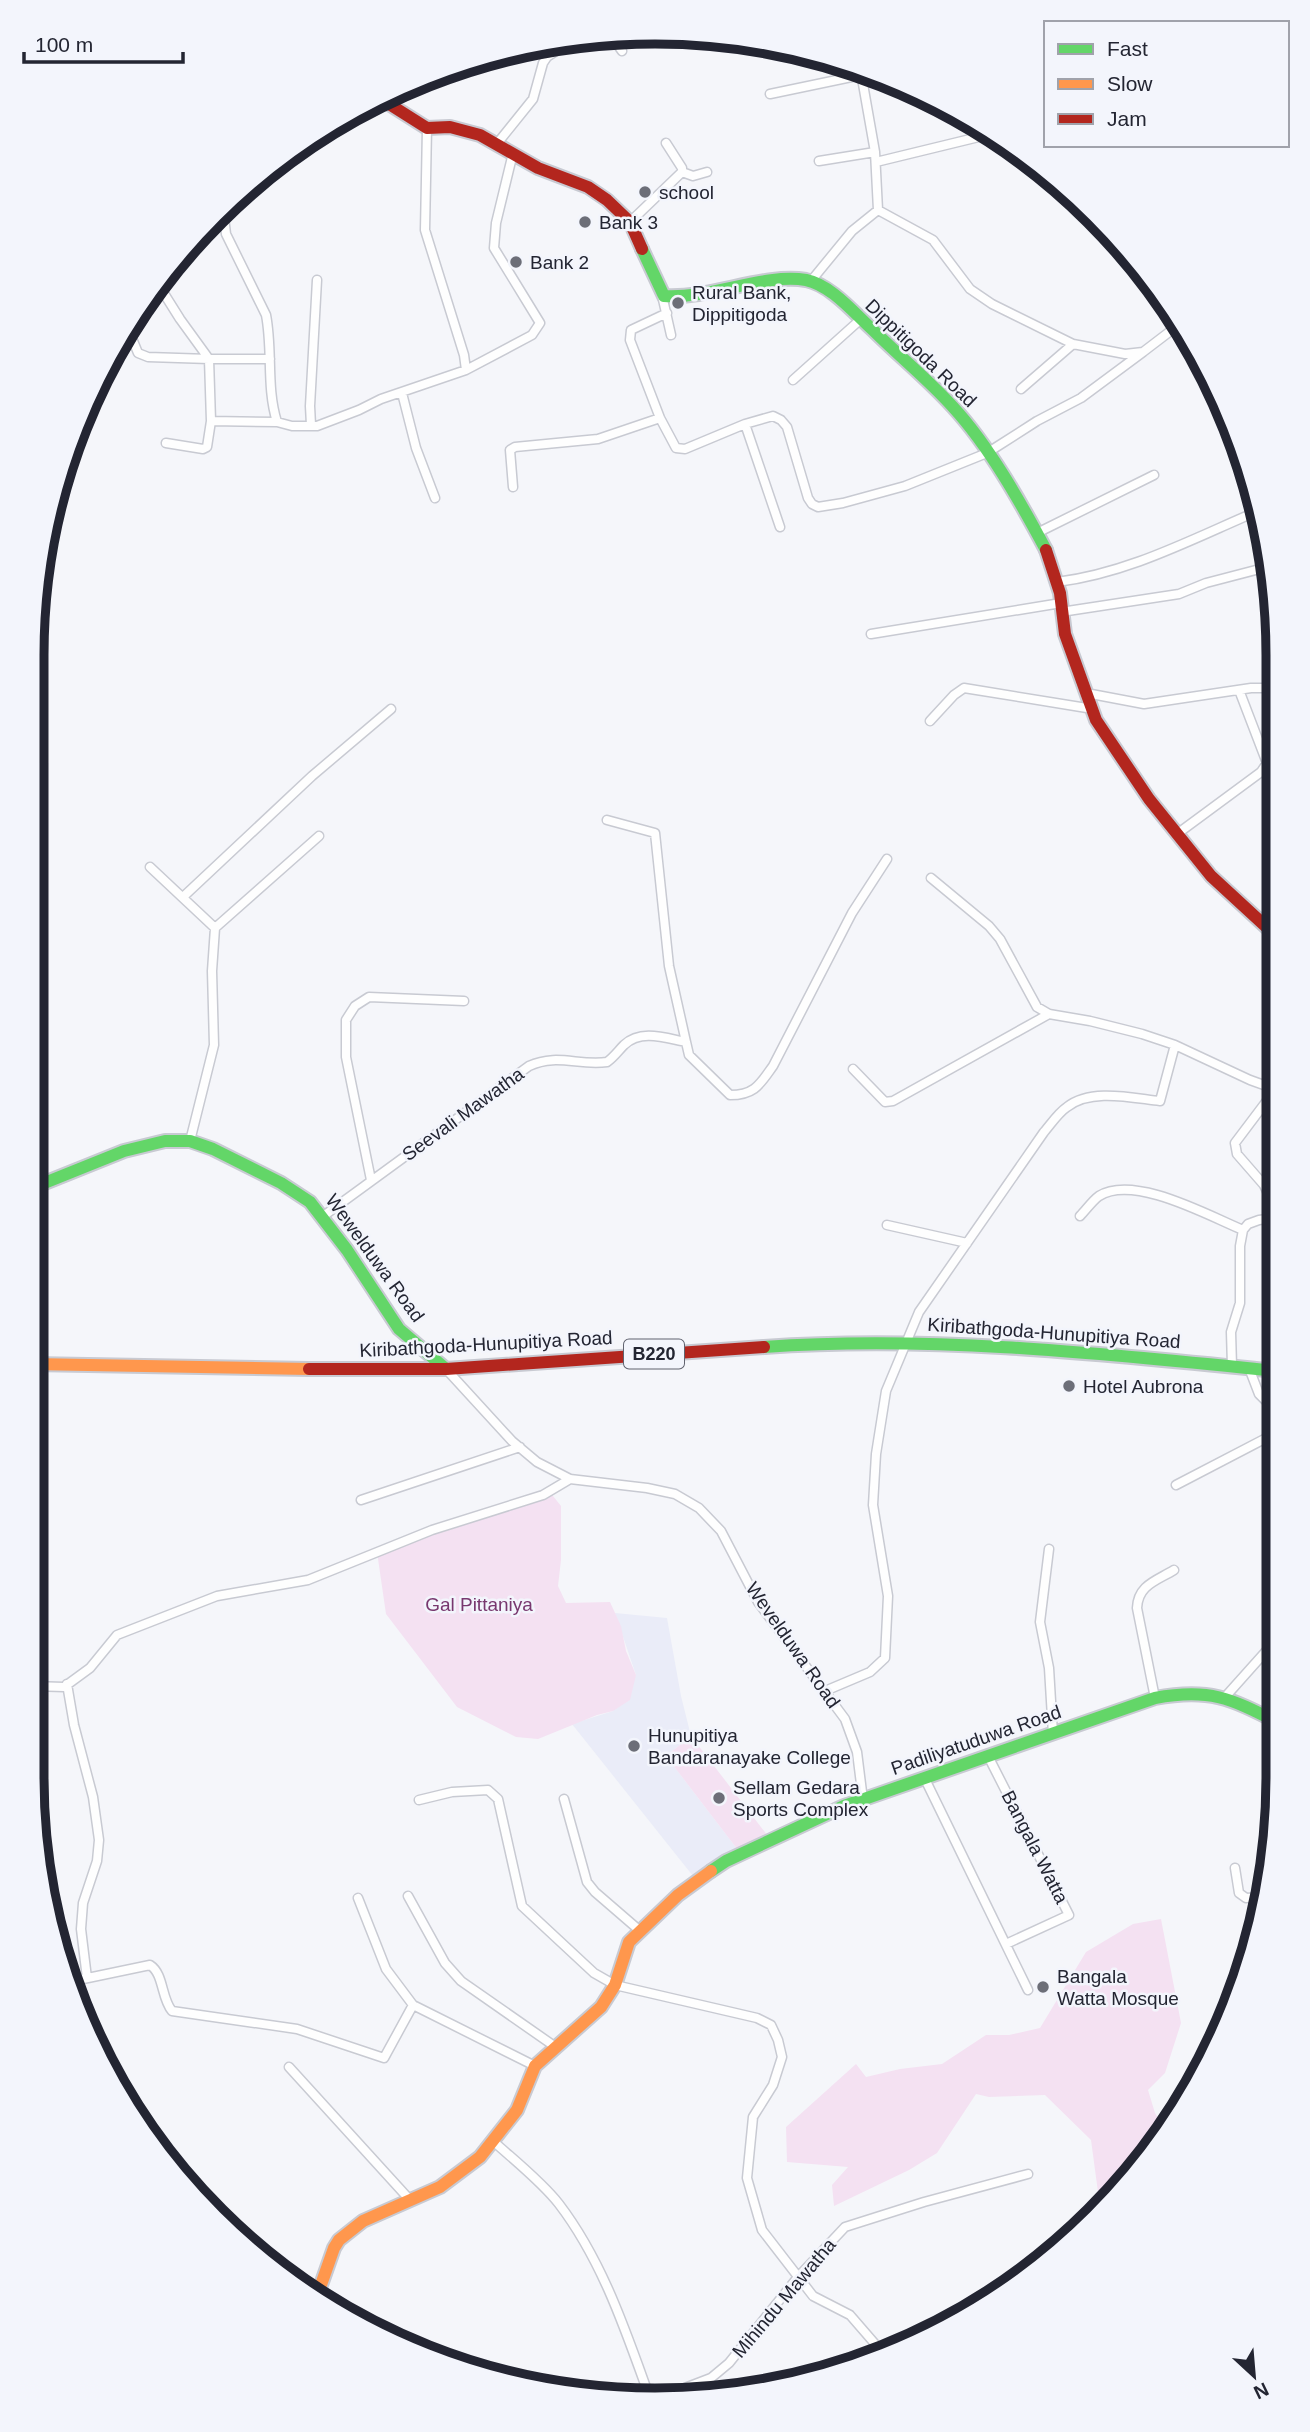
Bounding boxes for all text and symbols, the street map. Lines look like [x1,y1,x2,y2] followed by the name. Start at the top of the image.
[24,21,184,65] scale bar
[1044,21,1289,147] legend
[35,33,93,56] text: 100 m
[1107,37,1148,60] text: Fast
[1107,72,1153,95] text: Slow
[1107,107,1147,130] text: Jam
[659,182,714,203] place label: school
[637,184,653,200] marker: school
[599,212,658,233] place label: Bank 3
[577,214,593,230] marker: Bank 3
[530,252,589,273] place label: Bank 2
[508,254,524,270] marker: Bank 2
[692,282,791,325] place label: Rural Bank, Dippitigoda
[670,295,686,311] marker: Rural Bank, Dippitigoda
[861,295,981,411] street label: Dippitigoda Road
[398,1063,528,1165] street label: Seevali Mawatha
[322,1190,428,1326] street label: Wewelduwa Road
[927,1314,1181,1352] street label: Kiribathgoda-Hunupitiya Road
[359,1327,613,1361] street label: Kiribathgoda-Hunupitiya Road
[624,1339,684,1368] road number: B220
[1083,1376,1204,1397] place label: Hotel Aubrona
[1061,1378,1077,1394] marker: Hotel Aubrona
[742,1578,844,1712] street label: Wevelduwa Road
[425,1594,533,1615] park label: Gal Pittaniya
[888,1701,1064,1779] street label: Padiliyatuduwa Road
[648,1725,851,1768] place label: Hunupitiya Bandaranayake College
[626,1738,642,1754] marker: Hunupitiya Bandaranayake College
[733,1777,869,1820] place label: Sellam Gedara Sports Complex
[998,1787,1073,1907] street label: Bangala Watta
[711,1790,727,1806] marker: Sellam Gedara Sports Complex
[1057,1966,1179,2009] place label: Bangala Watta Mosque
[1035,1979,1051,1995] marker: Bangala Watta Mosque
[728,2234,840,2362] street label: Mihindu Mawatha
[1219,2341,1289,2411] north arrow
[1250,2378,1272,2403] text: N

